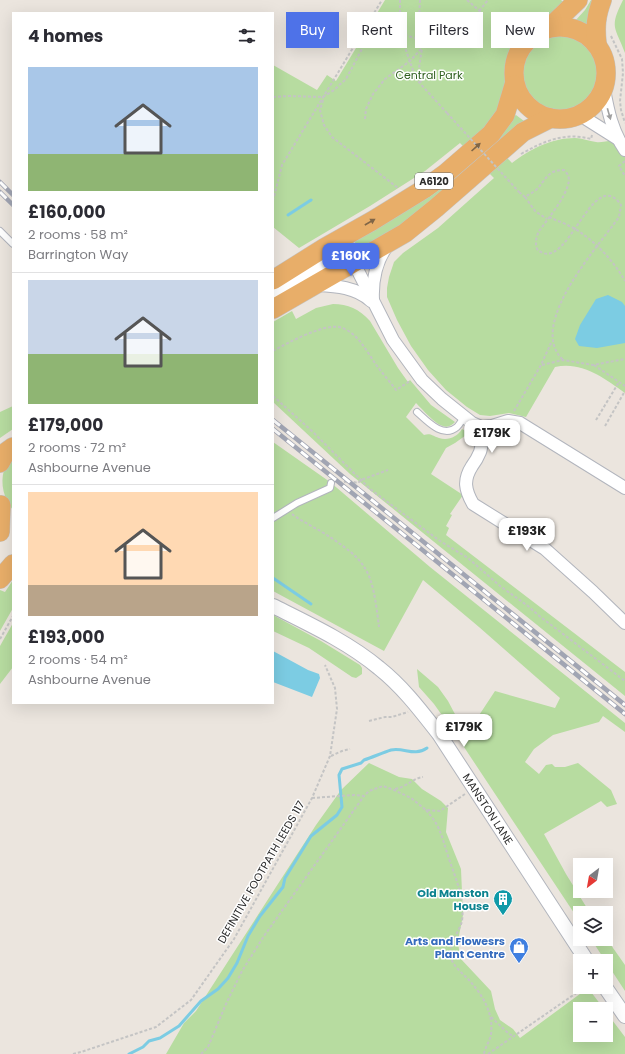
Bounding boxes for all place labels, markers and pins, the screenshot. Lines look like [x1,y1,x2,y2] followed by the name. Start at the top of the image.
[323,243,379,277] pin: £160K
[464,420,520,454] pin: £179K
[499,518,555,552] pin: £193K
[436,714,492,748] pin: £179K
[417,885,489,914] place label: Old Manston House
[492,888,514,916] building icon: Old Manston House
[405,933,505,962] place label: Arts and Flowesrs Plant Centre
[508,936,530,964] shop icon: Arts and Flowesrs Plant Centre

